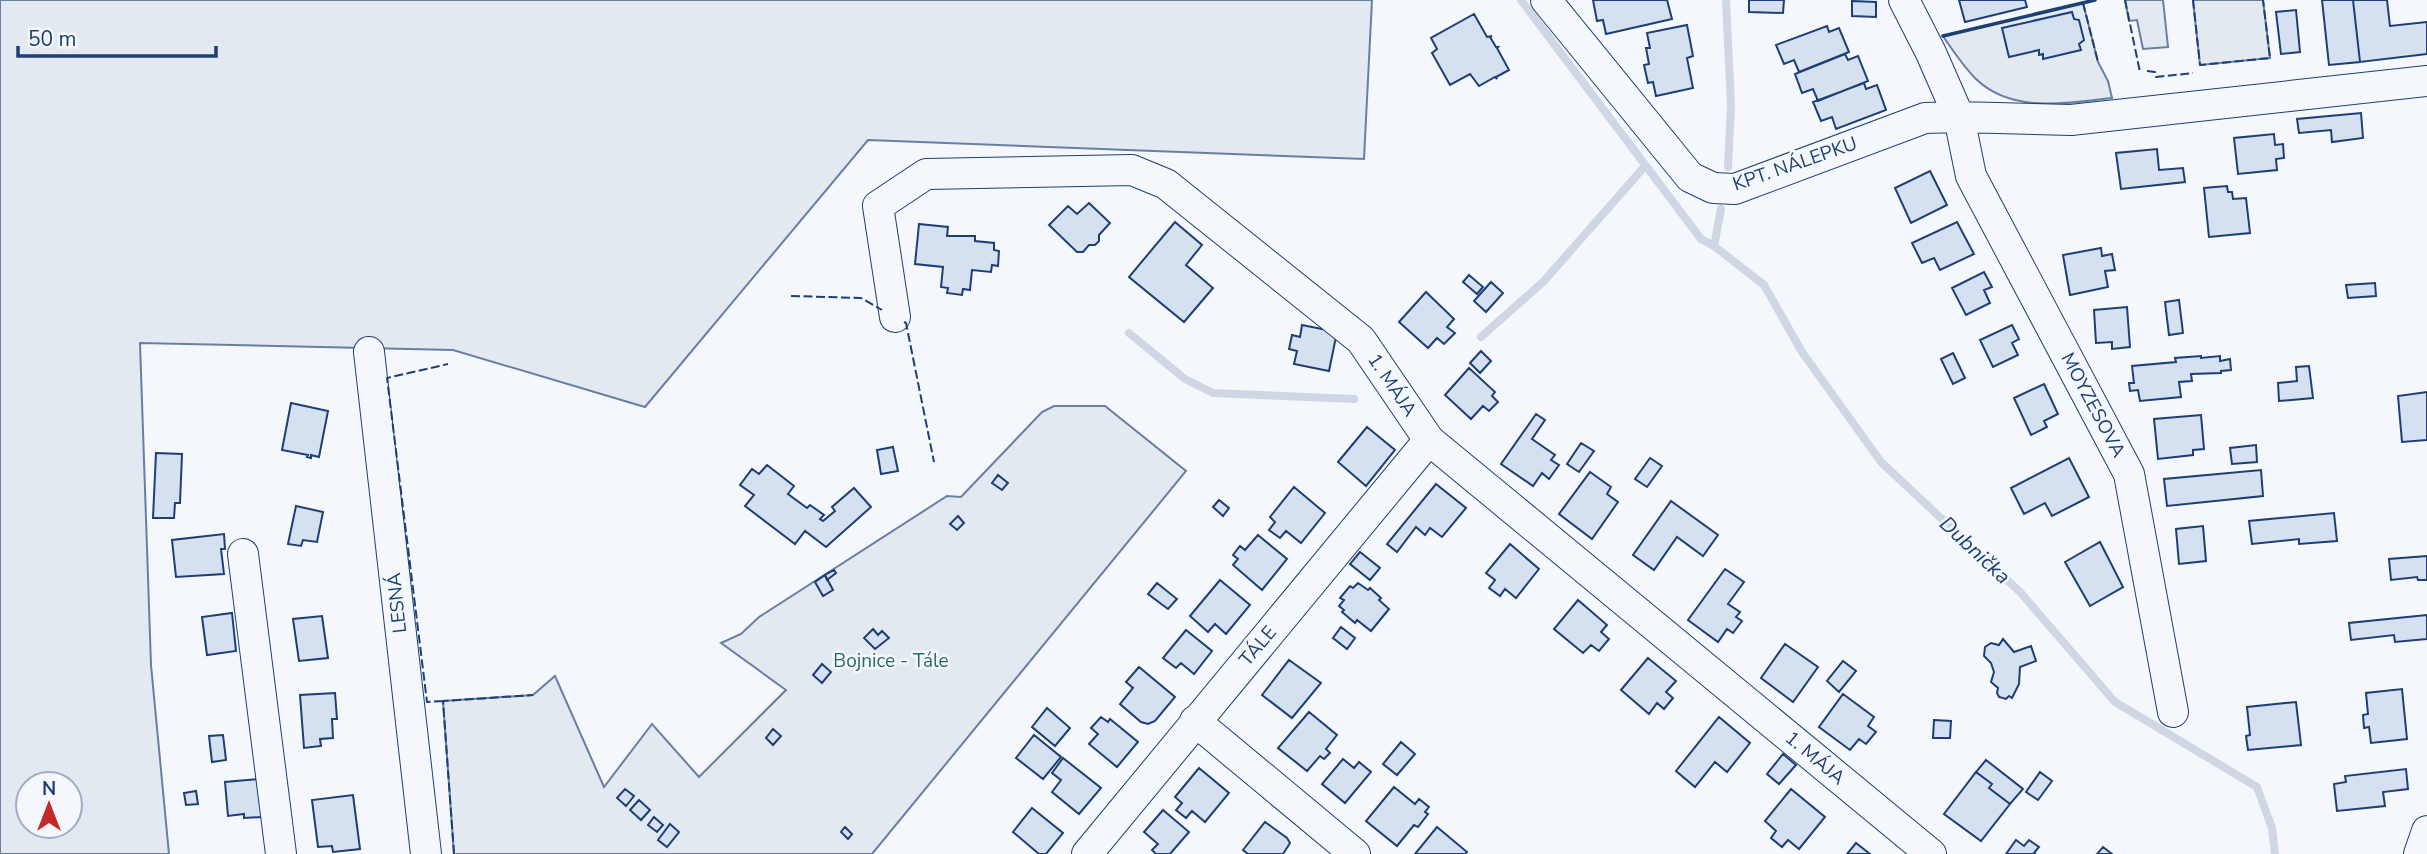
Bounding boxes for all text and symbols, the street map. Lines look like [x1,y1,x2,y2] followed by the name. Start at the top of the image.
[18,14,215,58] scale bar
[28,25,77,53] text: 50 m
[1729,131,1861,197] street label: KPT. NÁLEPKU
[1361,348,1423,422] street label: 1. MÁJA
[2054,348,2132,462] street label: MOYZESOVA
[1933,510,2017,590] water label: Dubnička
[381,571,413,635] street label: LESNÁ
[1234,620,1282,672] street label: TÁLE
[833,648,949,674] park label: Bojnice - Tále
[1779,725,1851,791] street label: 1. MÁJA
[14,770,84,840] north arrow
[42,776,56,802] text: N

